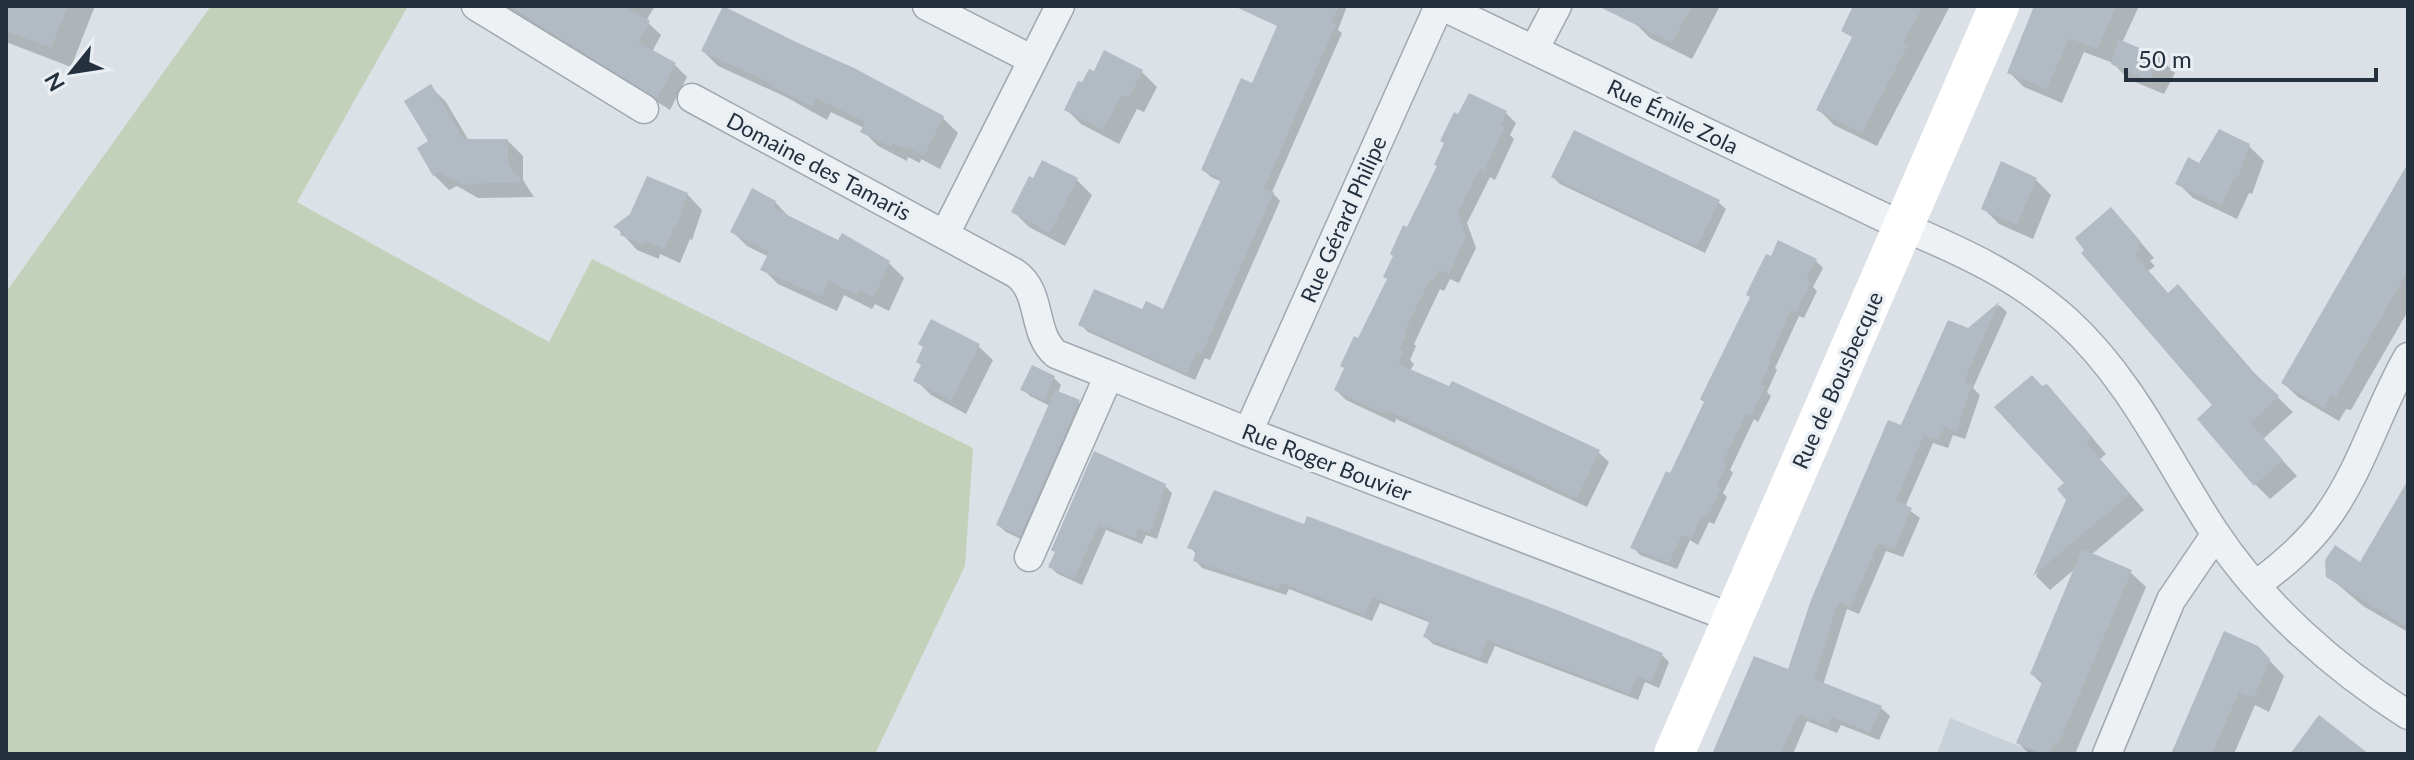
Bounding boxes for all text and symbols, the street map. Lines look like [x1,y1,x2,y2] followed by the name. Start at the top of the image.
[32,32,112,112] north arrow
[2126,32,2376,82] scale bar
[2138,44,2192,73] text: 50 m
[38,68,70,96] text: N
[1603,73,1743,159] street label: Rue Émile Zola
[722,106,916,226] street label: Domaine des Tamaris
[1294,131,1392,307] street label: Rue Gérard Philipe
[1786,287,1888,473] street label: Rue de Bousbecque
[1238,417,1416,507] street label: Rue Roger Bouvier

